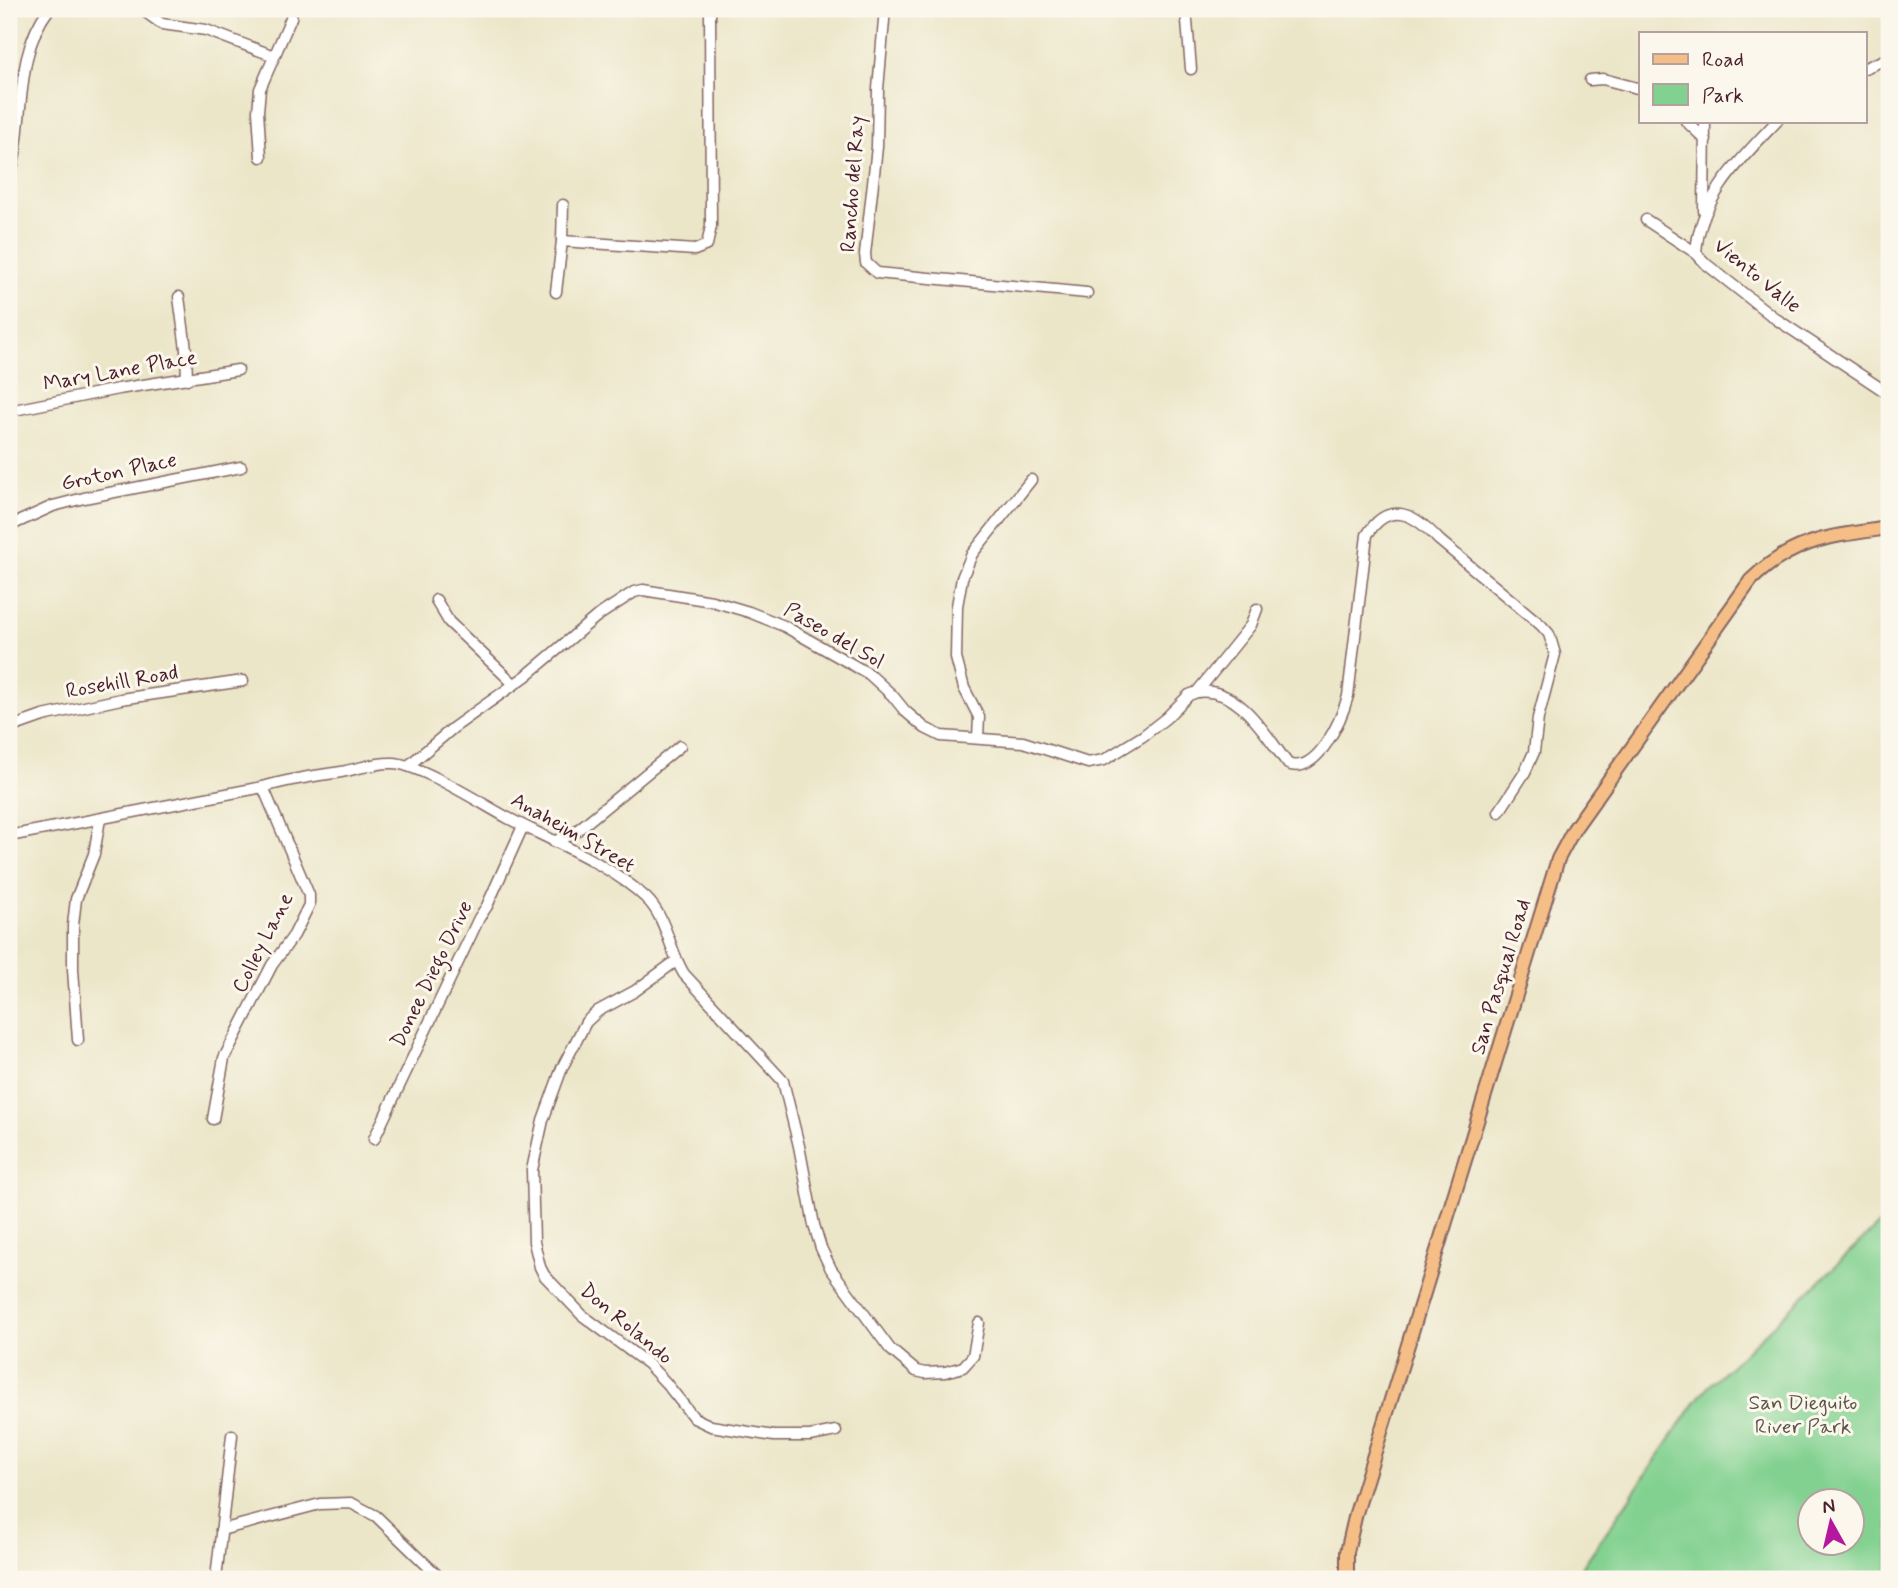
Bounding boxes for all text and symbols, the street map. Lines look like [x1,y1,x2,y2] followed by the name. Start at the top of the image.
[1639,32,1867,122] legend
[1702,46,1744,74] text: Road
[1702,82,1744,110] text: Park
[834,115,872,253] street label: Rancho del Ray
[1707,232,1807,320] street label: Viento Valle
[41,344,199,398] street label: Mary Lane Place
[59,446,179,498] street label: Groton Place
[779,596,889,676] street label: Paseo del Sol
[64,658,180,706] street label: Rosehill Road
[506,786,640,880] street label: Anaheim Street
[226,888,300,998] street label: Colley Lane
[384,896,482,1053] street label: Donee Diego Drive
[1464,896,1538,1058] street label: San Pasqual Road
[574,1277,678,1371] street label: Don Rolando
[1749,1389,1857,1441] park label: San Dieguito River Park
[1797,1486,1867,1556] north arrow
[1821,1493,1837,1520] text: N

